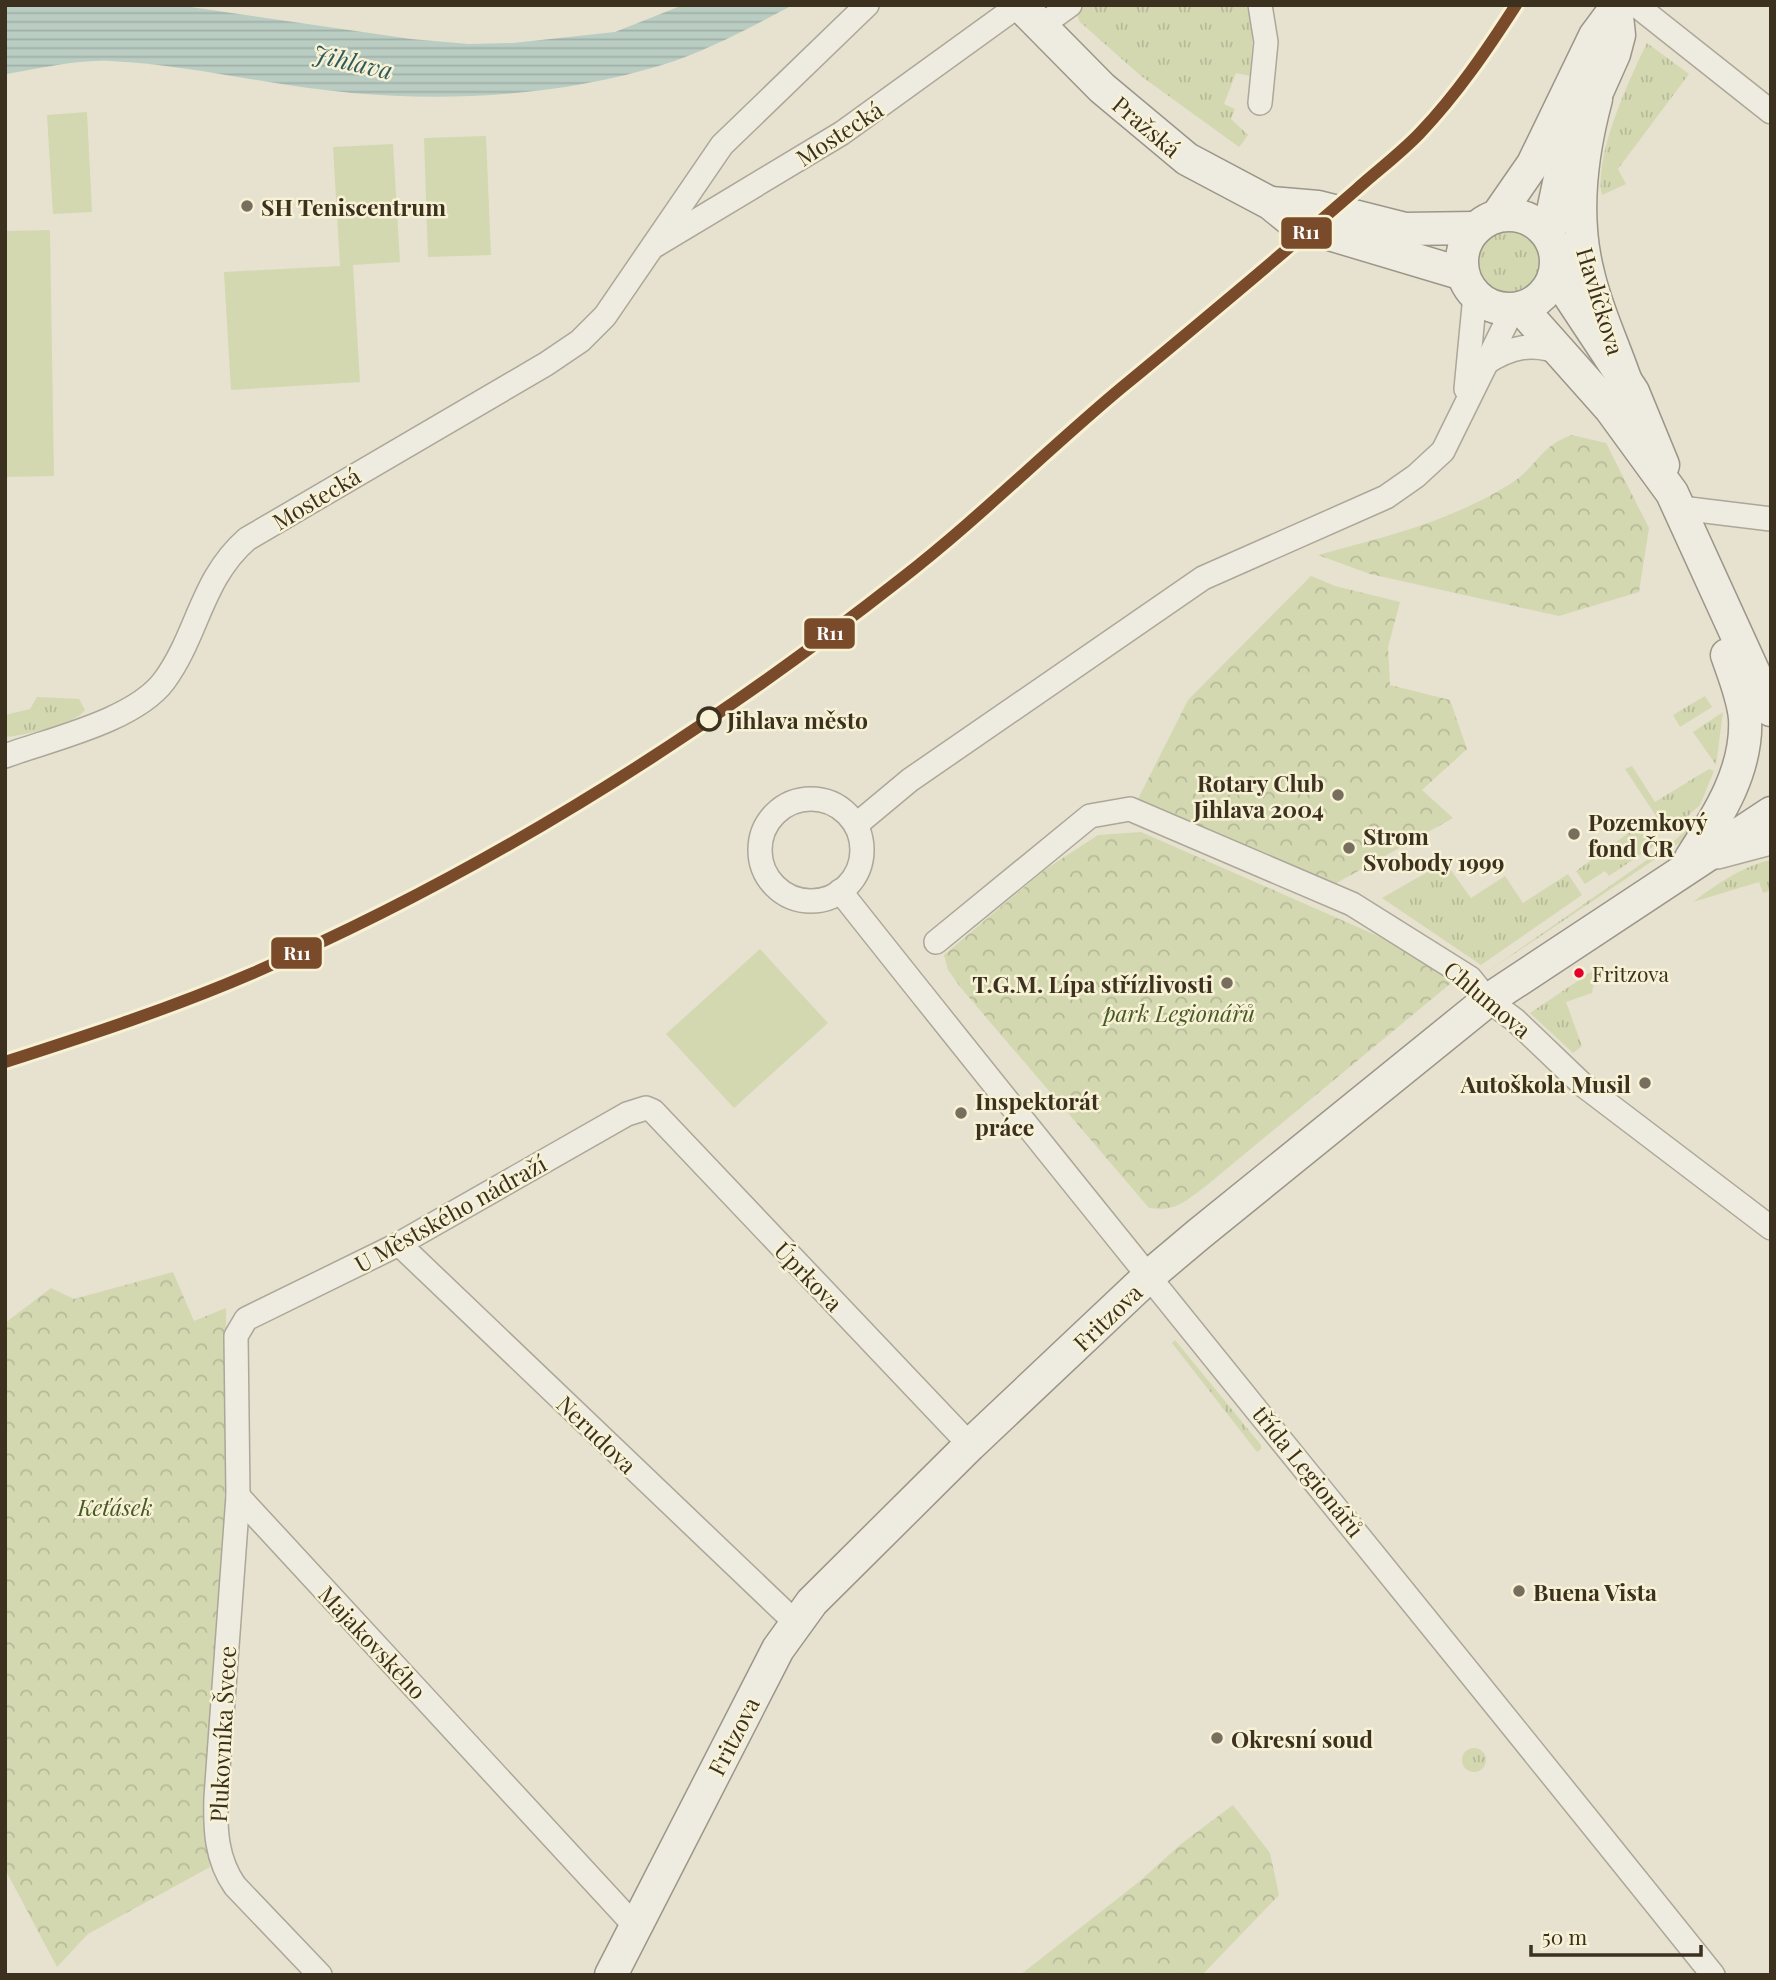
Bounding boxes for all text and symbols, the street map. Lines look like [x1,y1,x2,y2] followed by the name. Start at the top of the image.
[310,36,396,86] water label: Jihlava
[1106,88,1188,164] street label: Pražská
[790,93,889,173] street label: Mostecká
[261,191,446,222] place label: SH Teniscentrum
[239,198,255,214] marker: SH Teniscentrum
[1280,216,1333,250] line badge: R11
[1292,218,1320,244] text: R11
[1570,243,1632,359] street label: Havlíčkova
[266,459,366,536] street label: Mostecká
[803,617,856,650] line badge: R11
[816,619,844,645] text: R11
[726,704,868,735] place label: Jihlava město
[697,707,721,731] marker: Jihlava město
[1193,767,1324,824] place label: Rotary Club Jihlava 2004
[1330,787,1346,803] marker: Rotary Club Jihlava 2004
[1588,806,1708,863] place label: Pozemkový fond ČR
[1363,820,1504,877] place label: Strom Svobody 1999
[1566,826,1582,842] marker: Pozemkový fond ČR
[1341,840,1357,856] marker: Strom Svobody 1999
[270,936,323,970] line badge: R11
[283,939,311,965] text: R11
[1438,953,1538,1045] street label: Chlumova
[1592,959,1669,987] place label: Fritzova
[1572,966,1586,980] marker: Fritzova
[972,968,1213,999] place label: T.G.M. Lípa střízlivosti
[1219,975,1235,991] marker: T.G.M. Lípa střízlivosti
[1101,997,1255,1028] park label: park Legionářů
[1460,1068,1631,1099] place label: Autoškola Musil
[1637,1075,1653,1091] marker: Autoškola Musil
[975,1085,1100,1142] place label: Inspektorát práce
[953,1105,969,1121] marker: Inspektorát práce
[349,1147,552,1279] street label: U Městského nádraží
[768,1234,850,1318] street label: Úprkova
[1066,1276,1148,1357] street label: Fritzova
[550,1388,644,1480] street label: Nerudova
[1246,1399,1372,1543] street label: třída Legionářů
[76,1491,153,1522] park label: Keťásek
[1533,1576,1657,1607] place label: Buena Vista
[312,1579,434,1705] street label: Majakovského
[1511,1583,1527,1599] marker: Buena Vista
[202,1645,242,1823] street label: Plukovníka Švece
[700,1691,766,1781] street label: Fritzova
[1231,1723,1373,1754] place label: Okresní soud
[1209,1730,1225,1746] marker: Okresní soud
[1531,1913,1701,1957] scale bar
[1542,1922,1588,1950] text: 50 m

